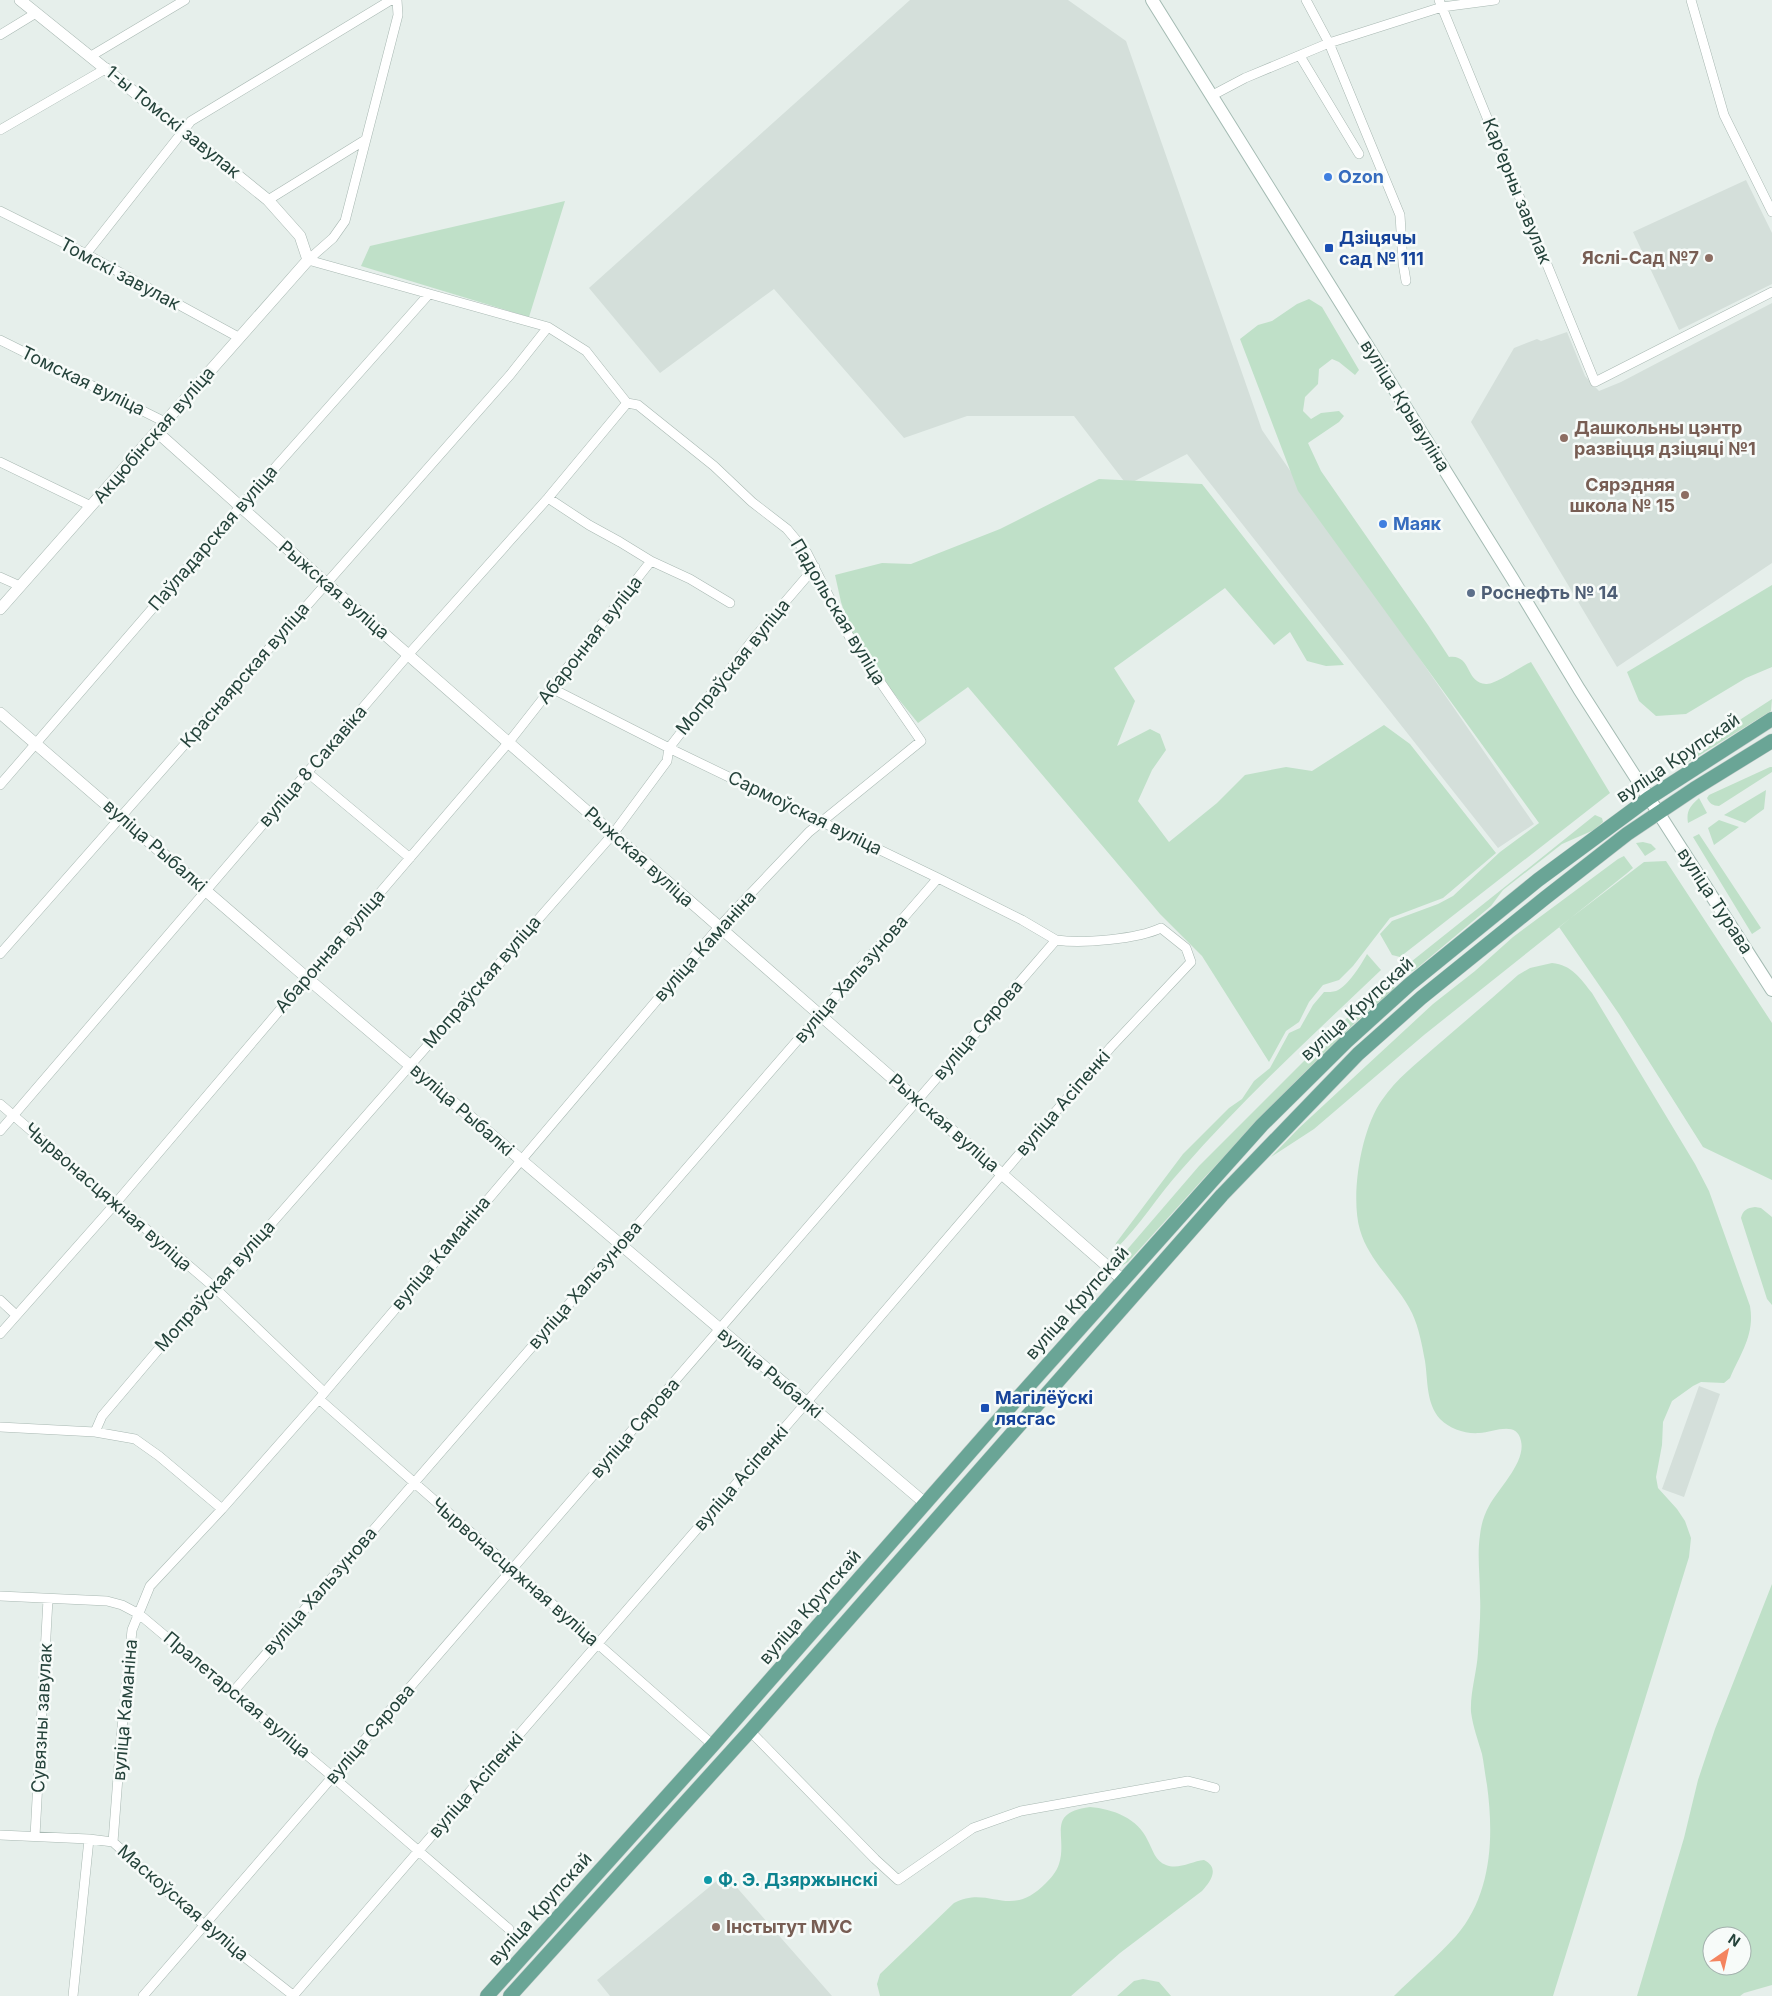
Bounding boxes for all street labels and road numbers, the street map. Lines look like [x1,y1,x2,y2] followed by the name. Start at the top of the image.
[102,61,245,182] street label: 1-ы Томскі завулак
[1479,115,1556,267] street label: Карʼерны завулак
[57,233,184,314] street label: Томскі завулак
[1356,336,1454,475] street label: вуліца Крывуліна
[18,342,149,420] street label: Томская вуліца
[89,362,219,507] street label: Акцюбінская вуліца
[144,461,281,615] street label: Паўладарская вуліца
[787,535,890,688] street label: Падольская вуліца
[275,536,394,643] street label: Рыжская вуліца
[533,572,646,708] street label: Абаронная вуліца
[671,595,794,739] street label: Мопраўская вуліца
[176,598,313,752] street label: Краснаярская вуліца
[254,701,371,831] street label: вуліца 8 Сакавіка
[1612,709,1743,807] street label: вуліца Крупскай
[725,766,886,859] street label: Сармоўская вуліца
[99,795,211,896] street label: вуліца Рыбалкі
[581,802,698,911] street label: Рыжская вуліца
[1673,844,1758,958] street label: вуліца Турава
[270,885,389,1017] street label: Абаронная вуліца
[649,886,760,1005] street label: вуліца Каманіна
[418,911,545,1052] street label: Мопраўская вуліца
[789,911,912,1047] street label: вуліца Хальзунова
[1296,953,1417,1065] street label: вуліца Крупскай
[929,975,1027,1084] street label: вуліца Сярова
[1011,1046,1114,1160] street label: вуліца Асіпенкі
[406,1059,518,1160] street label: вуліца Рыбалкі
[885,1069,1004,1176] street label: Рыжская вуліца
[20,1118,196,1275] street label: Чырвонасцяжная вуліца
[387,1192,494,1314] street label: вуліца Каманіна
[150,1216,279,1355] street label: Мопраўская вуліца
[523,1217,646,1353] street label: вуліца Хальзунова
[1021,1242,1133,1363] street label: вуліца Крупскай
[714,1323,827,1422] street label: вуліца Рыбалкі
[586,1373,684,1482] street label: вуліца Сярова
[689,1421,792,1535] street label: вуліца Асіпенкі
[427,1493,603,1650] street label: Чырвонасцяжная вуліца
[258,1523,381,1659] street label: вуліца Хальзунова
[754,1545,865,1668] street label: вуліца Крупскай
[160,1627,315,1762] street label: Пралетарская вуліца
[108,1638,141,1782] street label: вуліца Каманіна
[27,1642,56,1793] street label: Сувязны завулак
[321,1679,419,1788] street label: вуліца Сярова
[424,1728,527,1842] street label: вуліца Асіпенкі
[114,1840,253,1965] street label: Маскоўская вуліца
[484,1848,596,1969] street label: вуліца Крупскай

